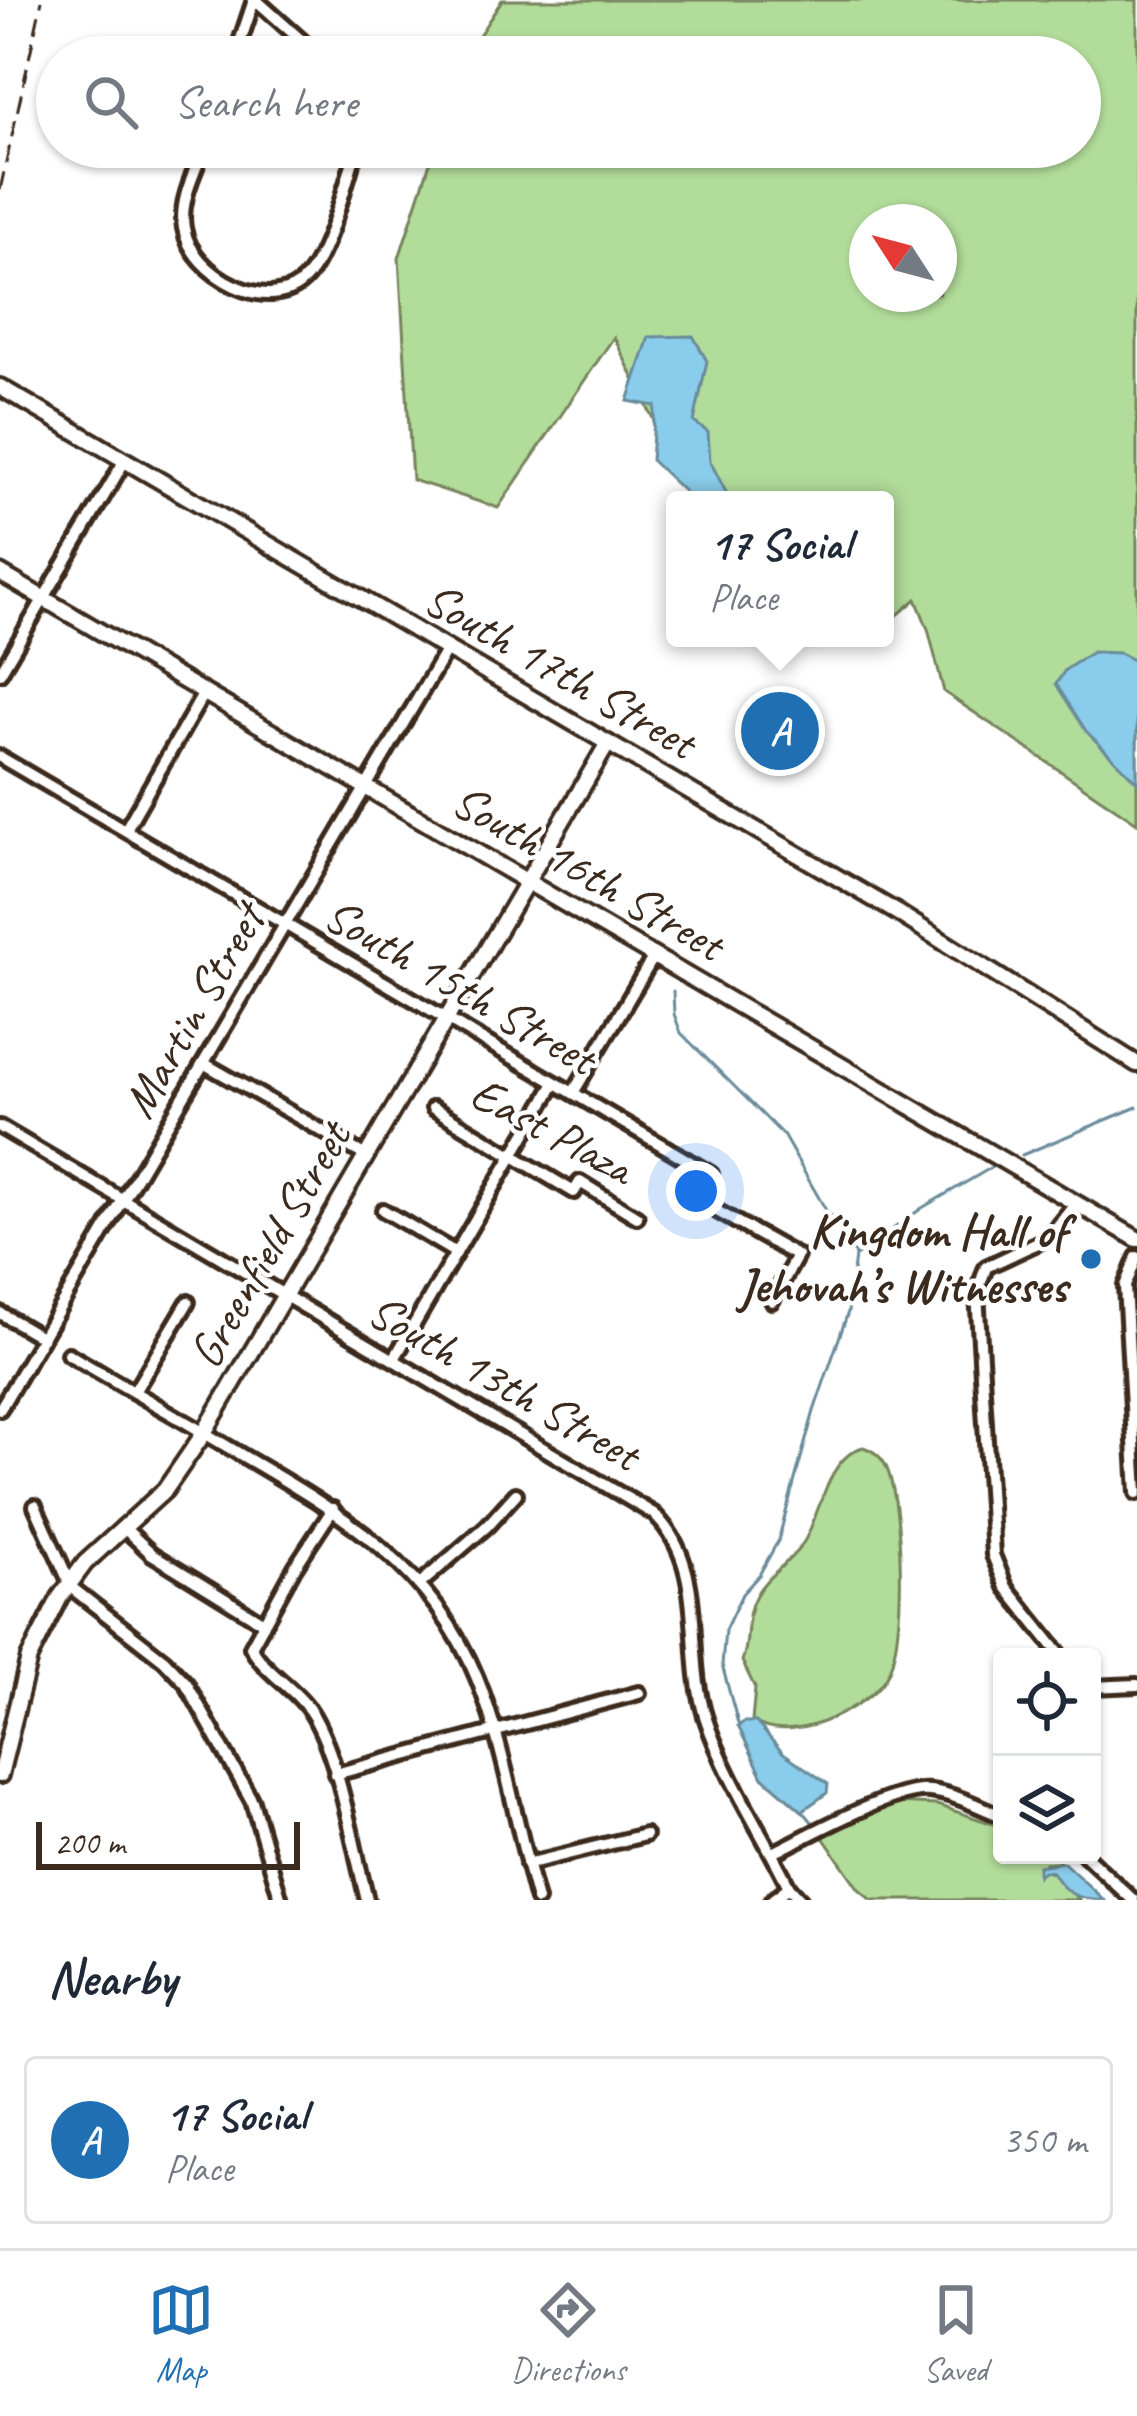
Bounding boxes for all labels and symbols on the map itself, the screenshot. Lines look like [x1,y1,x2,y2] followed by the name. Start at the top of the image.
[849,204,957,312] north arrow
[414,568,710,774] street label: South 17th Street
[741,686,819,776] pin: A
[442,770,738,976] street label: South 16th Street
[314,884,610,1090] street label: South 15th Street
[108,889,281,1128] street label: Martin Street
[461,1063,647,1200] street label: East Plaza
[175,1108,365,1378] street label: Greenfield Street
[666,1161,726,1221] your location
[735,1201,1078,1316] place label: Kingdom Hall of Jehovah’s Witnesses
[1078,1246,1104,1272] marker: Kingdom Hall of Jehovah’s Witnesses
[358,1280,654,1486] street label: South 13th Street
[36,1816,300,1869] scale bar

